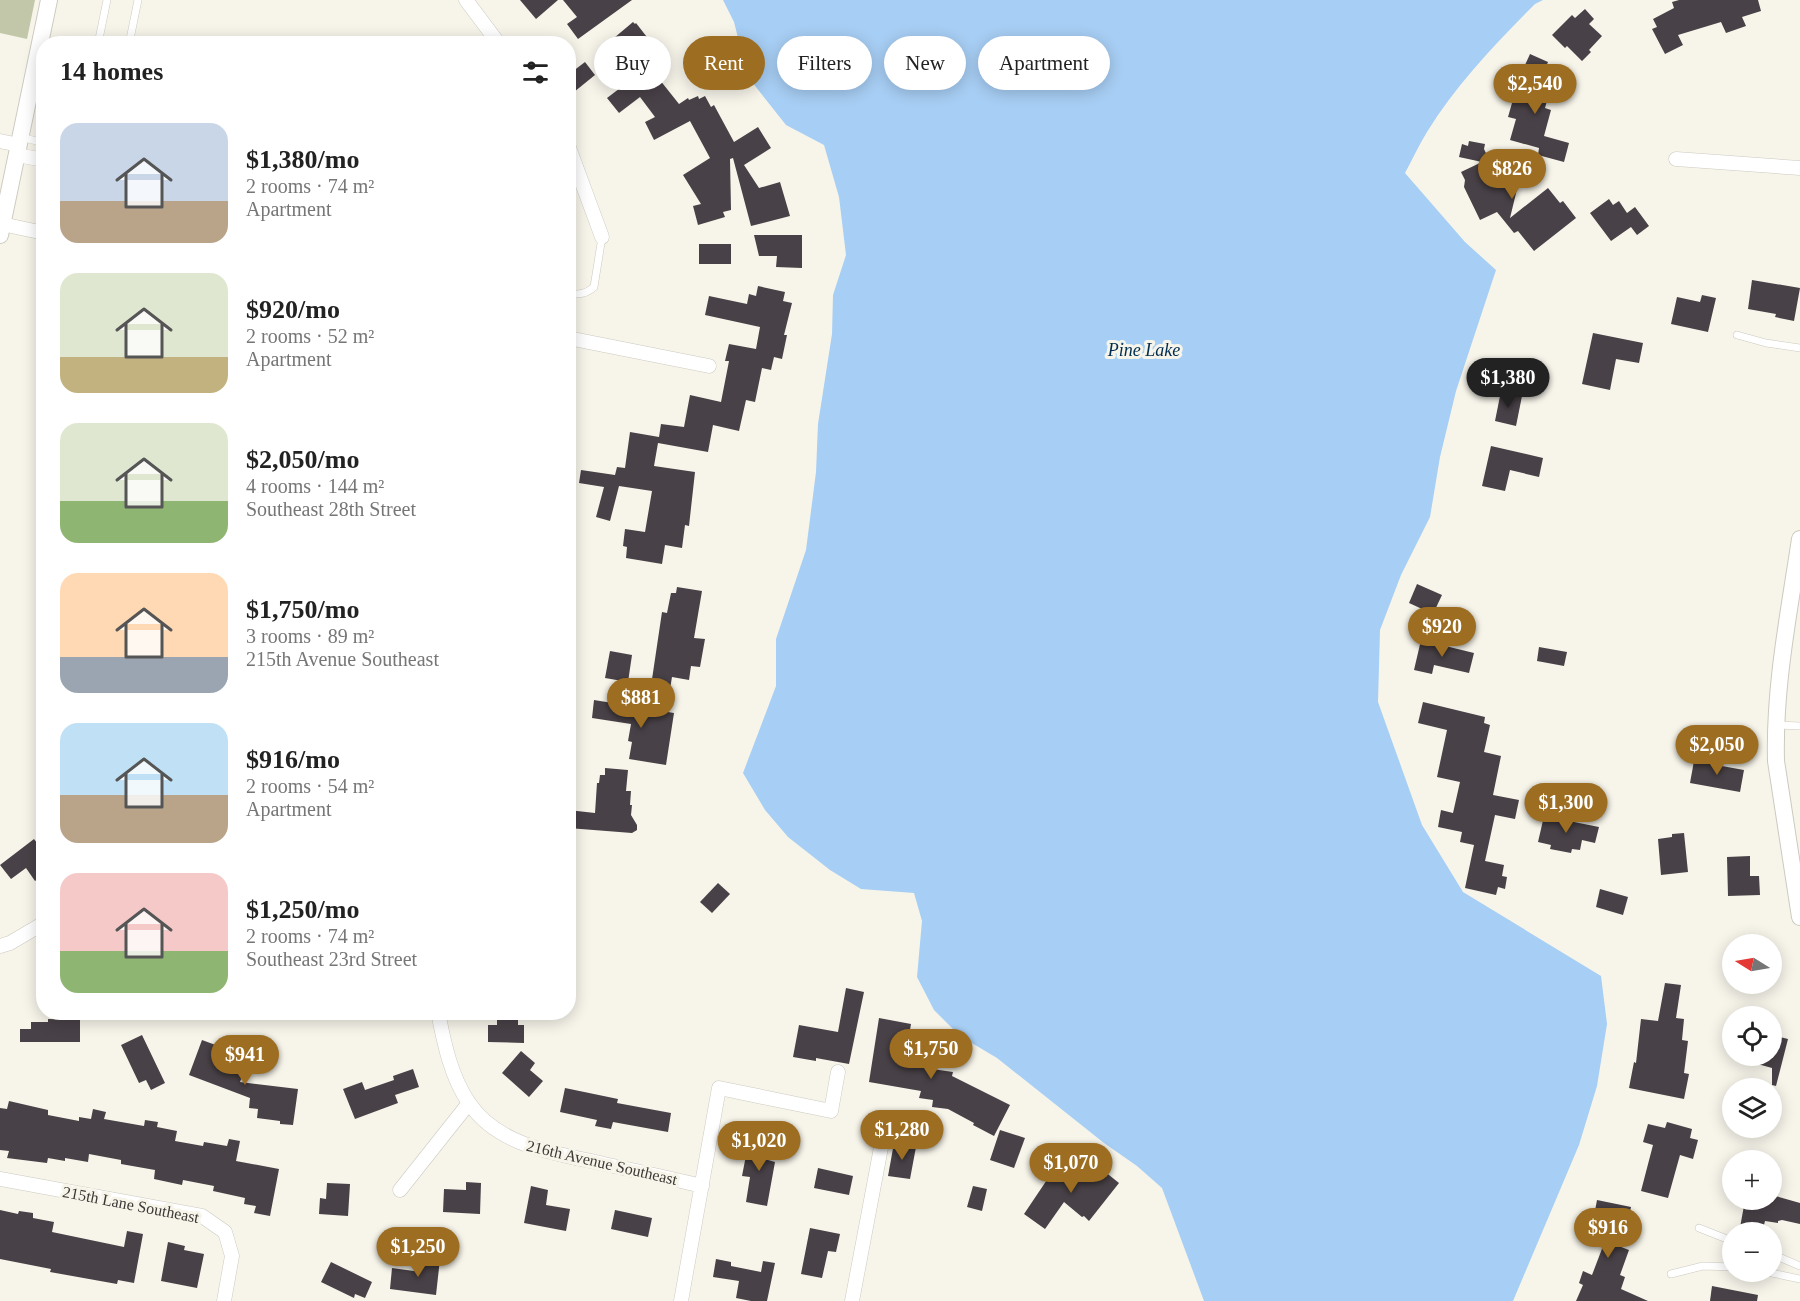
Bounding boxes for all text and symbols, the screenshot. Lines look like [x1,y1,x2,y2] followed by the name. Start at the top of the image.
[594,36,671,90] chip: Buy
[683,36,765,90] chip: Rent
[777,36,872,90] chip: Filters
[884,36,966,90] chip: New
[978,36,1110,90] chip: Apartment
[519,56,552,89] icon: filters
[60,57,163,86] text: 14 homes
[1486,64,1584,115] pin: $2,540
[1508,72,1563,94] text: $2,540
[246,145,359,174] text: $1,380/mo
[108,147,180,219] icon: home
[1476,149,1548,200] pin: $826
[1492,157,1532,179] text: $826
[246,175,374,197] text: 2 rooms · 74 m²
[246,198,332,220] text: Apartment
[246,295,340,324] text: $920/mo
[108,297,180,369] icon: home
[246,325,374,347] text: 2 rooms · 52 m²
[1107,340,1180,360] water label: Pine Lake
[246,348,332,370] text: Apartment
[1459,358,1557,409] pin: $1,380
[1481,366,1536,388] text: $1,380
[246,445,359,474] text: $2,050/mo
[108,447,180,519] icon: home
[246,475,384,497] text: 4 rooms · 144 m²
[246,498,416,520] text: Southeast 28th Street
[246,595,359,624] text: $1,750/mo
[108,597,180,669] icon: home
[1406,607,1478,658] pin: $920
[1422,615,1462,637] text: $920
[246,625,374,647] text: 3 rooms · 89 m²
[246,648,439,670] text: 215th Avenue Southeast
[605,678,677,729] pin: $881
[621,686,661,708] text: $881
[1668,725,1766,776] pin: $2,050
[1690,733,1745,755] text: $2,050
[246,745,340,774] text: $916/mo
[108,747,180,819] icon: home
[246,775,374,797] text: 2 rooms · 54 m²
[1517,783,1615,834] pin: $1,300
[1539,791,1594,813] text: $1,300
[246,798,332,820] text: Apartment
[246,895,359,924] text: $1,250/mo
[108,897,180,969] icon: home
[246,925,374,947] text: 2 rooms · 74 m²
[1722,934,1782,994] north arrow
[1722,934,1782,1282] map controls
[246,948,417,970] text: Southeast 23rd Street
[1722,1006,1782,1066] button: locate
[882,1029,980,1080] pin: $1,750
[209,1035,281,1086] pin: $941
[904,1037,959,1059] text: $1,750
[225,1043,265,1065] text: $941
[1722,1078,1782,1138] button: layers
[853,1110,951,1161] pin: $1,280
[875,1118,930,1140] text: $1,280
[710,1121,808,1172] pin: $1,020
[732,1129,787,1151] text: $1,020
[525,1137,680,1188] street label: 216th Avenue Southeast
[1022,1143,1120,1194] pin: $1,070
[1722,1150,1782,1210] button: +
[1044,1151,1099,1173] text: $1,070
[61,1183,201,1226] street label: 215th Lane Southeast
[1572,1208,1644,1259] pin: $916
[1588,1216,1628,1238] text: $916
[1722,1222,1782,1282] button: −
[369,1227,467,1278] pin: $1,250
[391,1235,446,1257] text: $1,250

